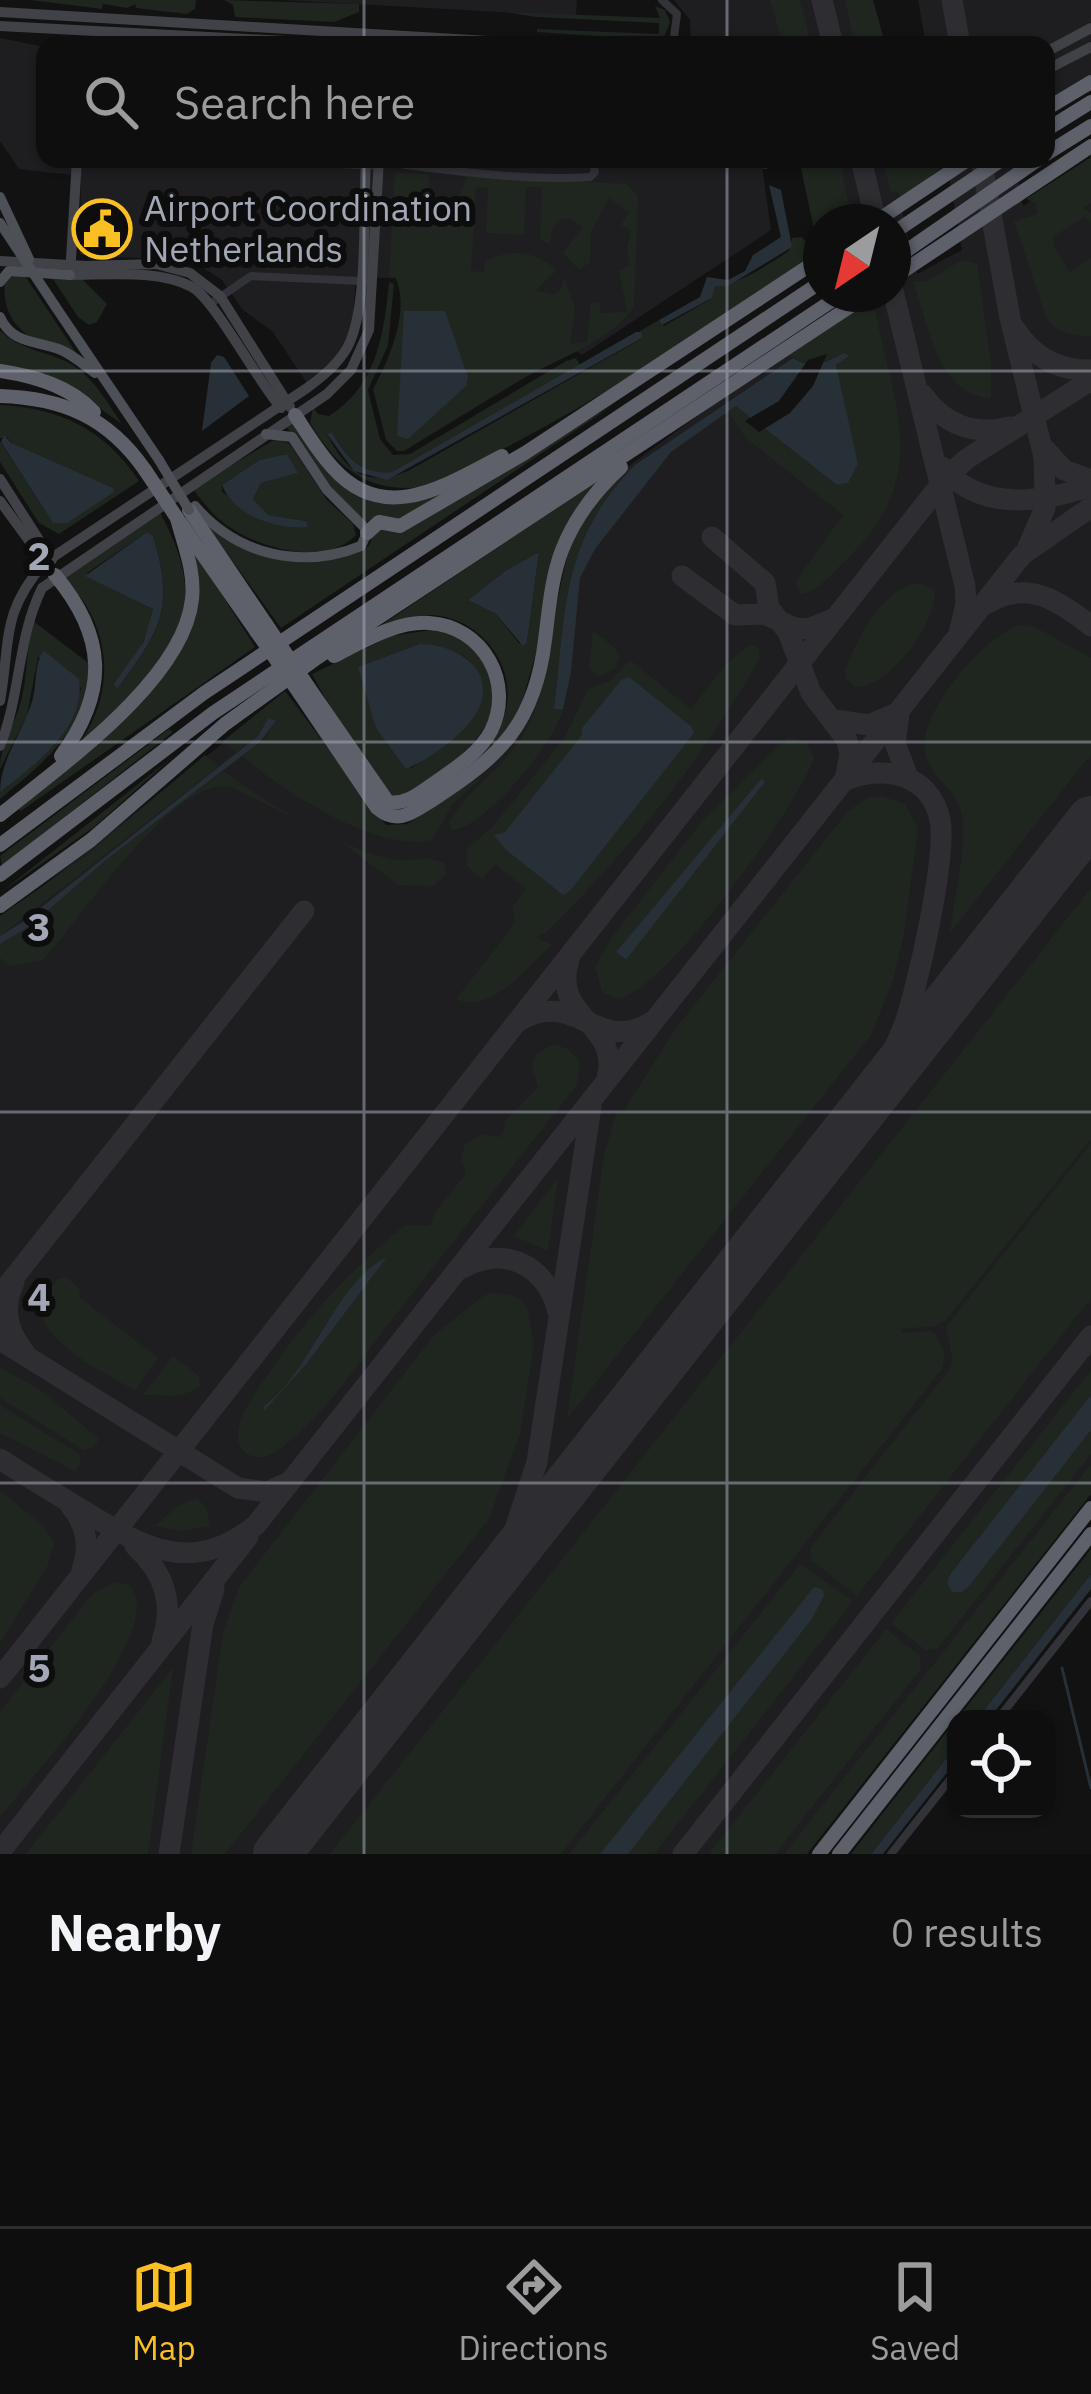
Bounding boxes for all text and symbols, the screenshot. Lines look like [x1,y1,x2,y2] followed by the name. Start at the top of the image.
[36,36,1055,168] search box
[78,69,144,135] icon: search
[174,73,415,131] text: Search here
[144,184,472,272] place label: Airport Coordination Netherlands
[71,198,133,260] public building icon: Airport Coordination Netherlands
[803,204,911,312] north arrow
[27,530,51,581] text: 2
[27,901,51,952] text: 3
[27,1271,51,1322] text: 4
[27,1642,51,1693] text: 5
[947,1710,1055,1818] map controls
[947,1710,1055,1818] button: locate
[48,1899,221,1965] text: Nearby
[891,1907,1043,1958] text: 0 results
[131,2254,197,2369] tab: Map
[459,2254,609,2369] tab: Directions
[870,2254,960,2369] tab: Saved

